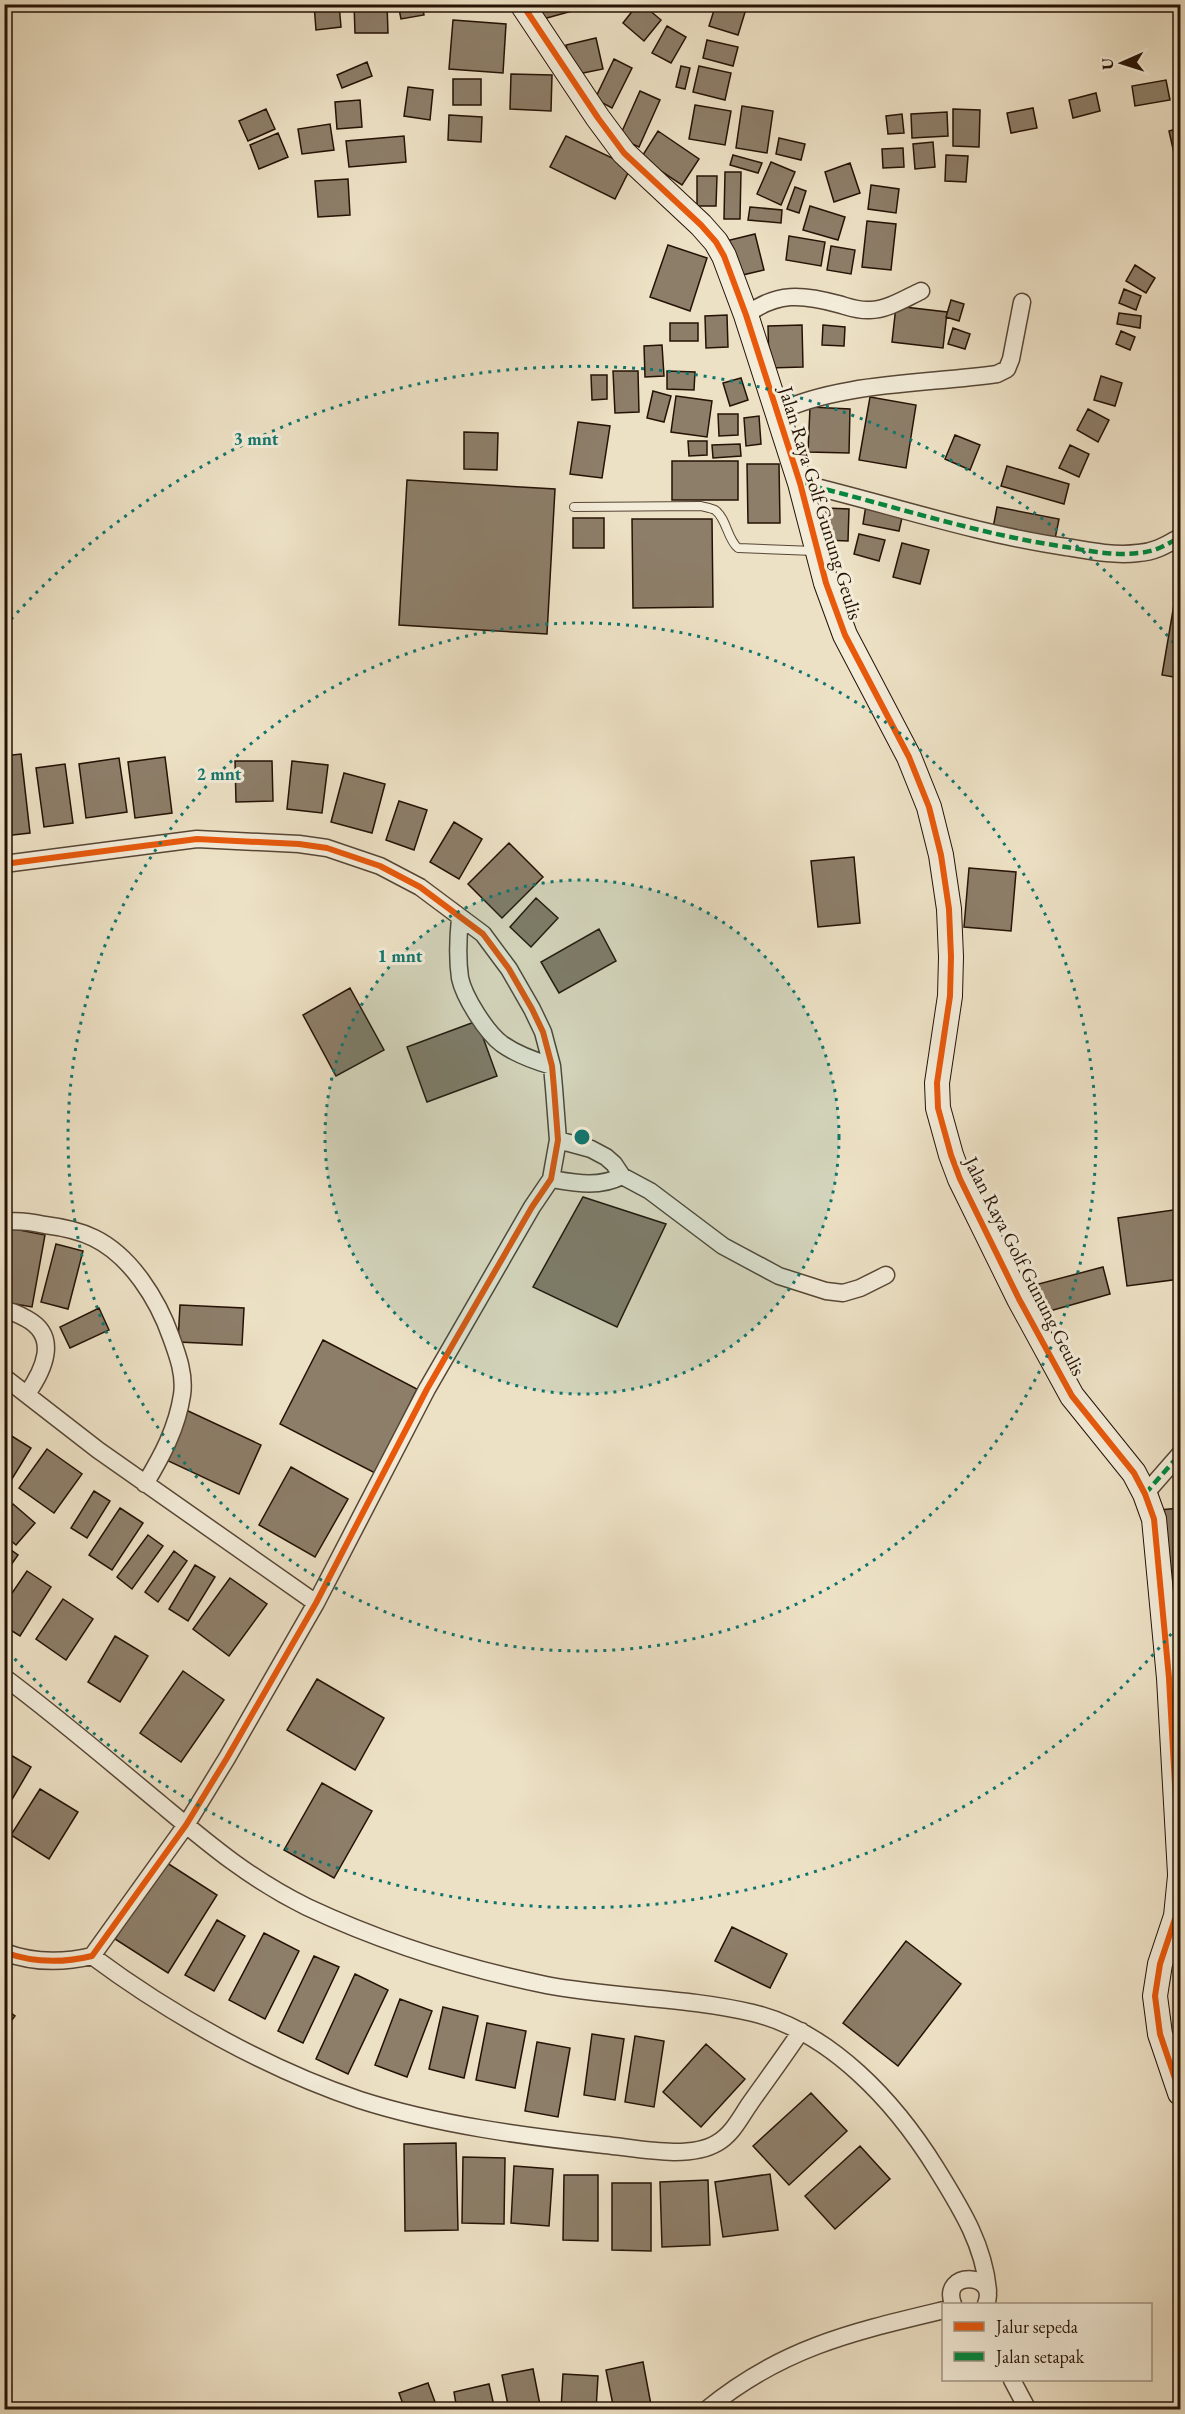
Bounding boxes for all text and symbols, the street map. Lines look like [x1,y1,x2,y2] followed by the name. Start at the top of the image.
[1092,33,1152,93] north arrow
[1097,57,1118,70] text: U
[773,381,869,623] street label: Jalan Raya Golf Gunung Geulis
[234,427,279,450] text: 3 mnt
[197,762,242,785] text: 2 mnt
[378,944,423,967] text: 1 mnt
[572,1127,592,1147] centre of rings
[957,1150,1092,1380] street label: Jalan Raya Golf Gunung Geulis
[942,2303,1152,2381] legend
[994,2315,1079,2338] text: Jalur sepeda
[994,2345,1085,2368] text: Jalan setapak

